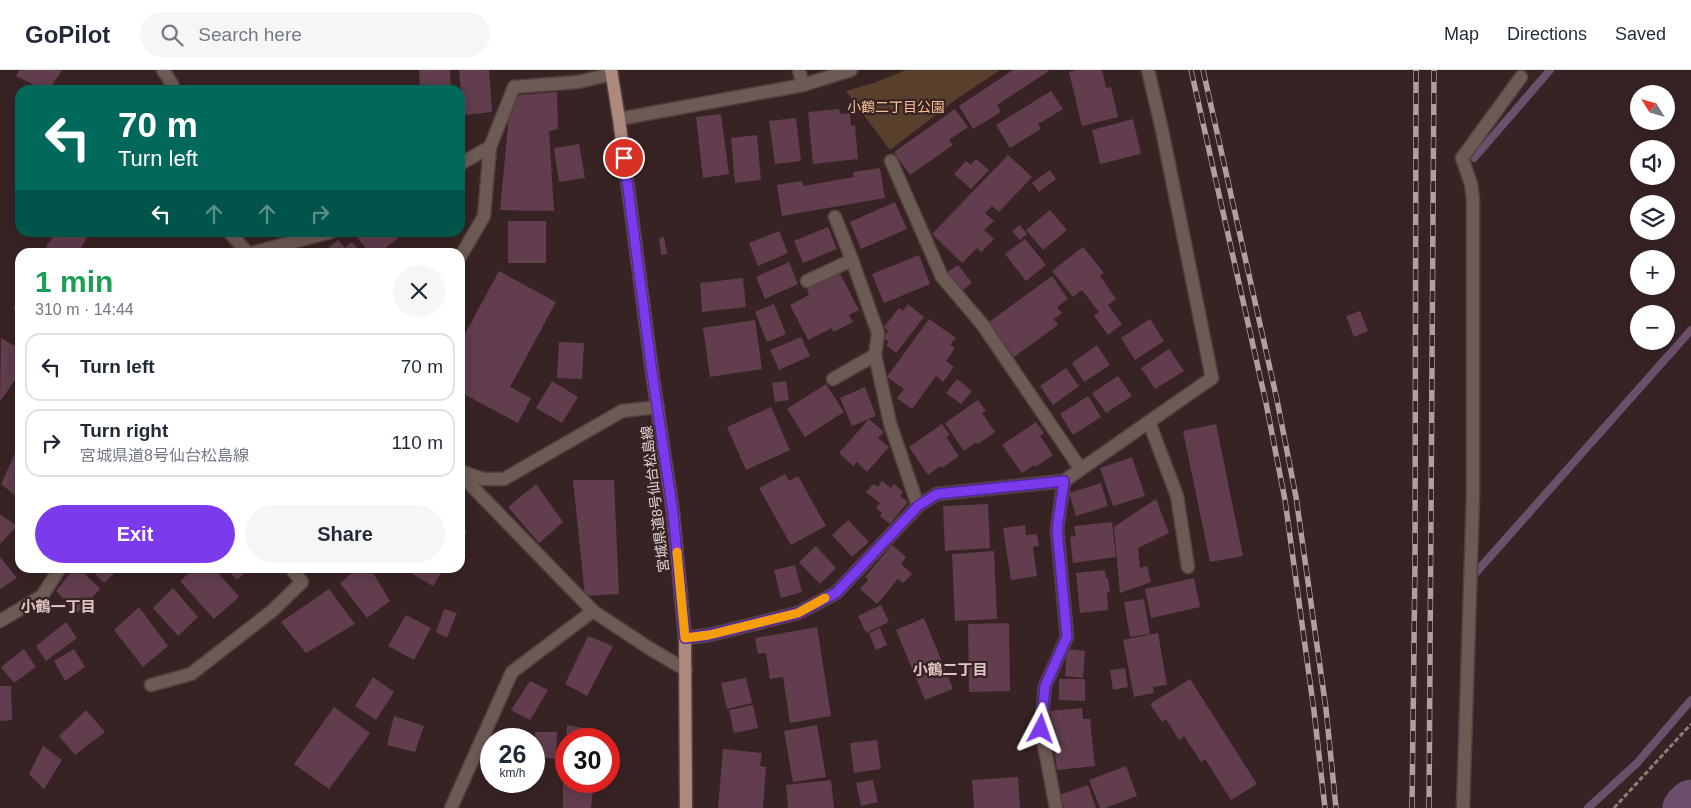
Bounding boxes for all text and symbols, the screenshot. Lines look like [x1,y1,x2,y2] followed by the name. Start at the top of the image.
[140,12,490,57] search box
[25,21,110,48] text: GoPilot
[158,21,186,49] icon: search
[198,24,302,45] text: Search here
[1444,24,1479,44] text: Map
[1507,24,1587,44] text: Directions
[1615,24,1666,44] text: Saved
[1630,85,1675,130] north arrow
[1630,85,1675,350] map controls
[847,99,945,115] park label: 小鶴二丁目公園
[35,105,100,170] icon: left
[118,105,198,144] text: 70 m
[603,137,645,179] pin
[1630,140,1675,185] button: sound
[610,144,638,172] icon: arrive
[118,146,198,171] text: Turn left
[1630,195,1675,240] button: layers
[147,200,175,228] icon: left
[200,200,228,228] icon: ahead
[253,200,281,228] icon: ahead
[306,200,334,228] icon: right
[1630,250,1675,295] button: +
[35,265,113,298] text: 1 min
[393,265,445,317] button: close
[35,301,134,318] text: 310 m · 14:44
[1630,305,1675,350] button: −
[37,353,65,381] icon: left
[80,356,155,377] text: Turn left
[401,356,443,377] text: 70 m
[80,420,168,441] text: Turn right
[638,425,672,573] street label: 宮城県道8号仙台松島線
[37,429,65,457] icon: right
[392,432,443,453] text: 110 m
[80,447,249,464] text: 宮城県道8号仙台松島線
[35,505,235,563] button: Exit
[245,505,445,563] button: Share
[20,598,96,615] district label: 小鶴一丁目
[912,661,988,678] district label: 小鶴二丁目
[1014,702,1066,754] position arrow
[555,728,620,793] speed limit sign: 30
[499,740,526,768] text: 26
[499,766,526,780] text: km/h

